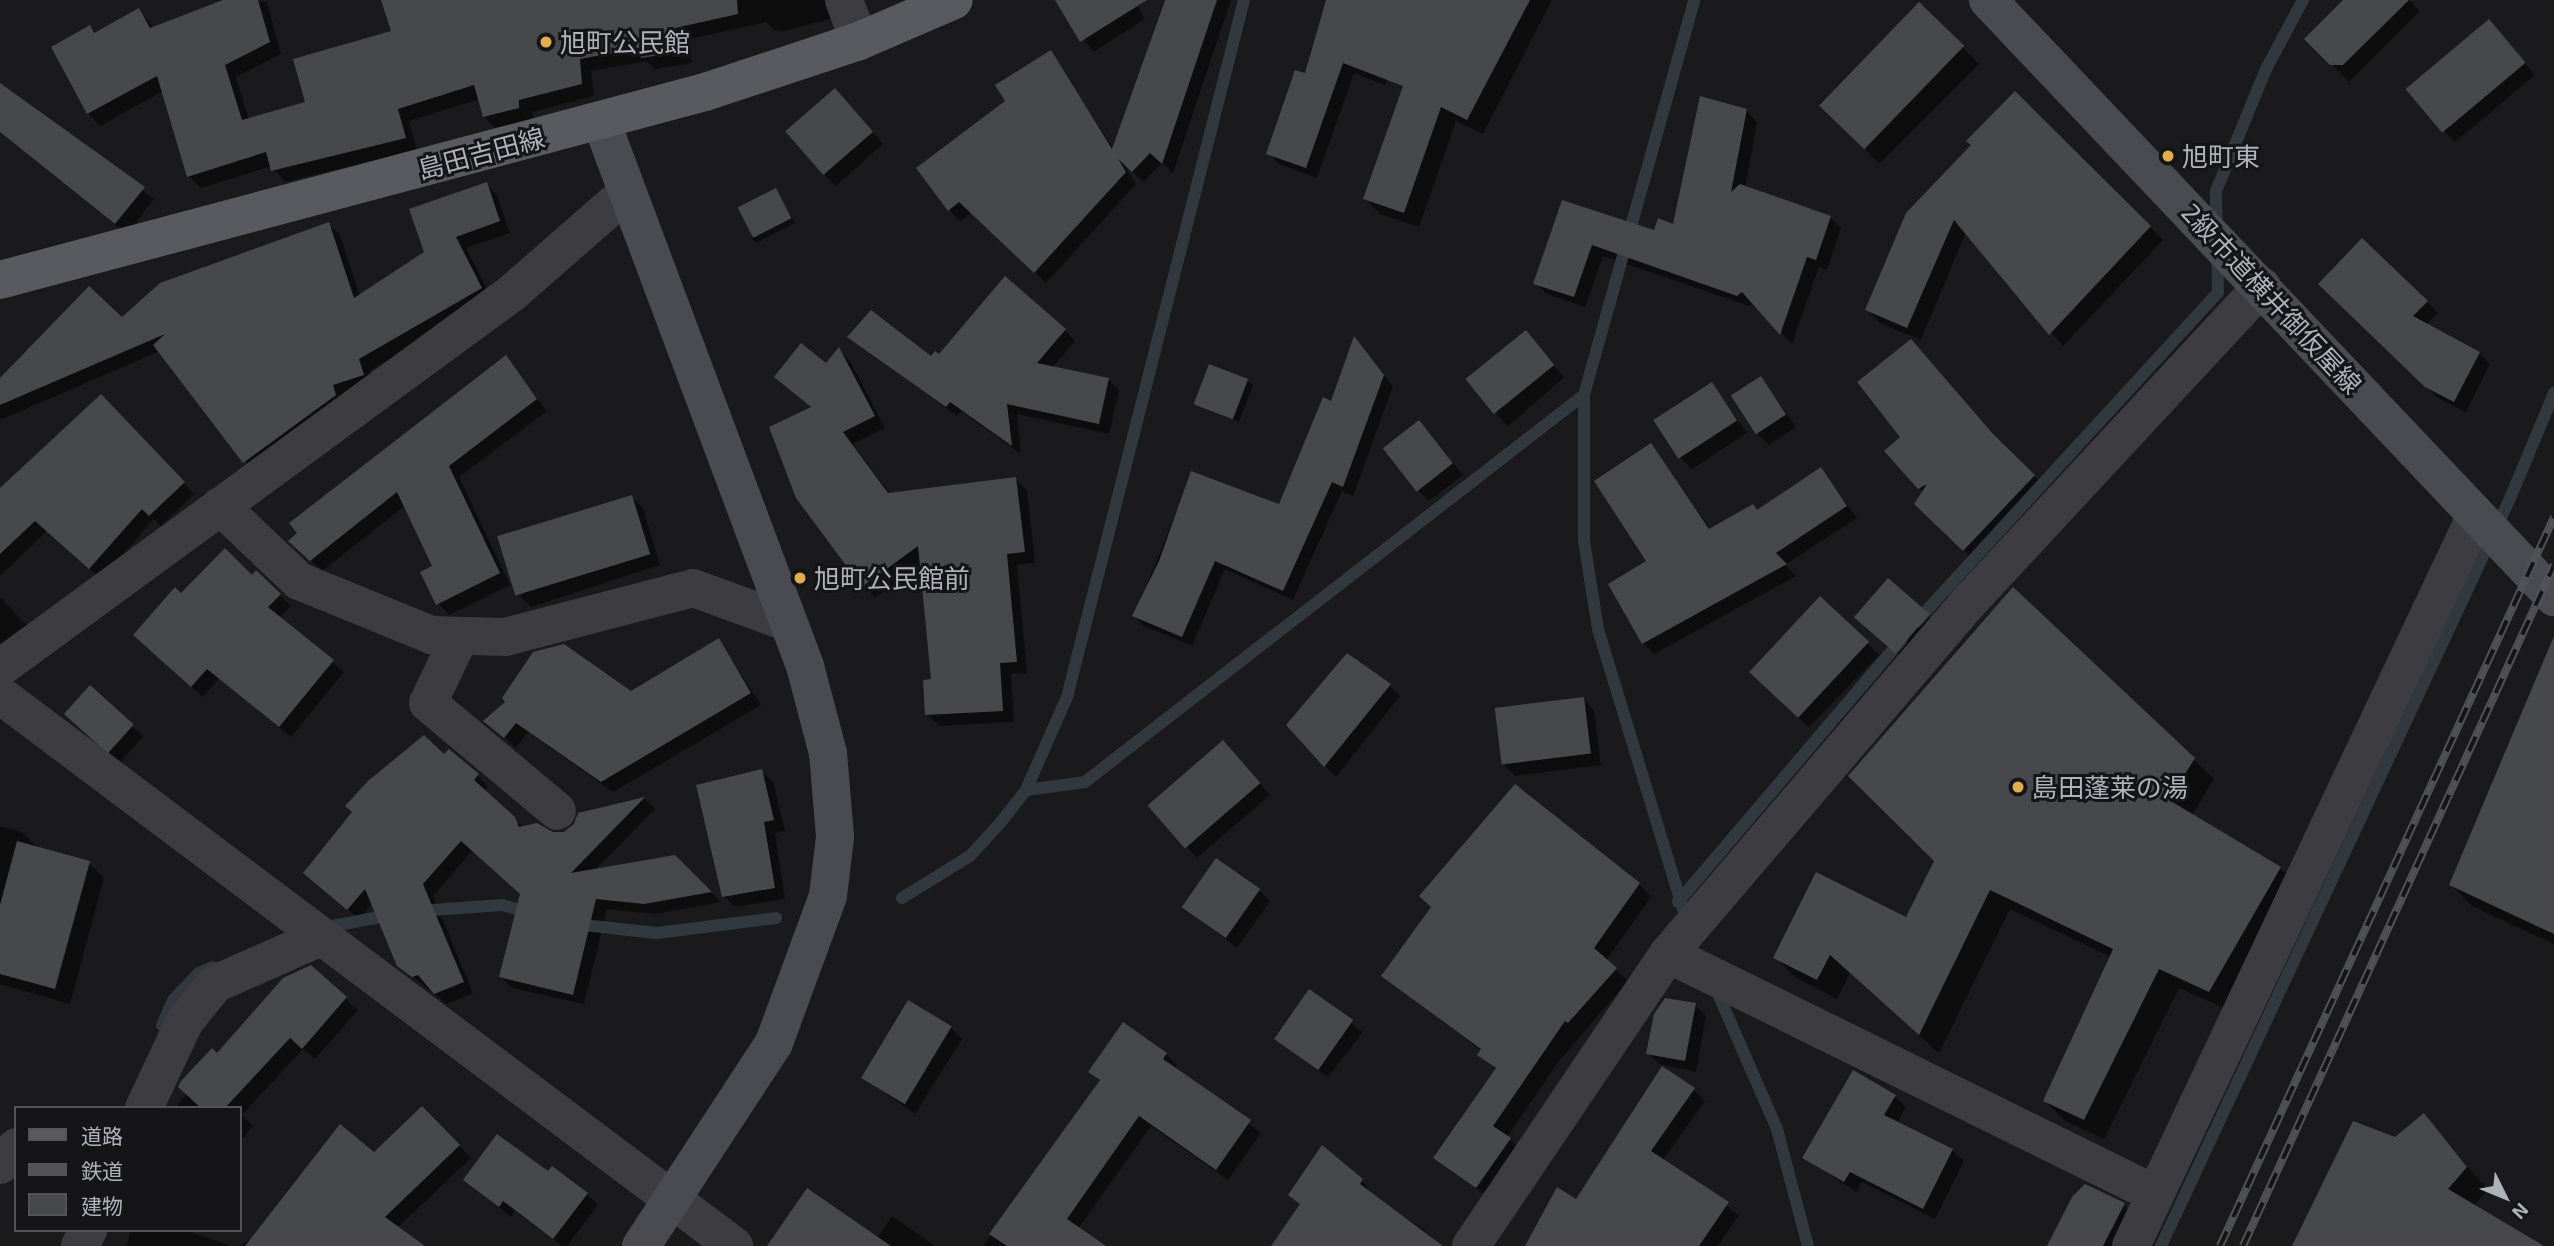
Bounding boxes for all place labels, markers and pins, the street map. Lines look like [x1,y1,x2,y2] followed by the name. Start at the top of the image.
[560,26,690,58] place label: 旭町公民館
[538,34,554,50] marker: 旭町公民館
[2182,140,2260,172] place label: 旭町東
[2160,148,2176,164] marker: 旭町東
[814,562,970,594] place label: 旭町公民館前
[792,570,808,586] marker: 旭町公民館前
[2032,771,2188,803] place label: 島田蓬莱の湯
[2010,779,2026,795] marker: 島田蓬莱の湯

